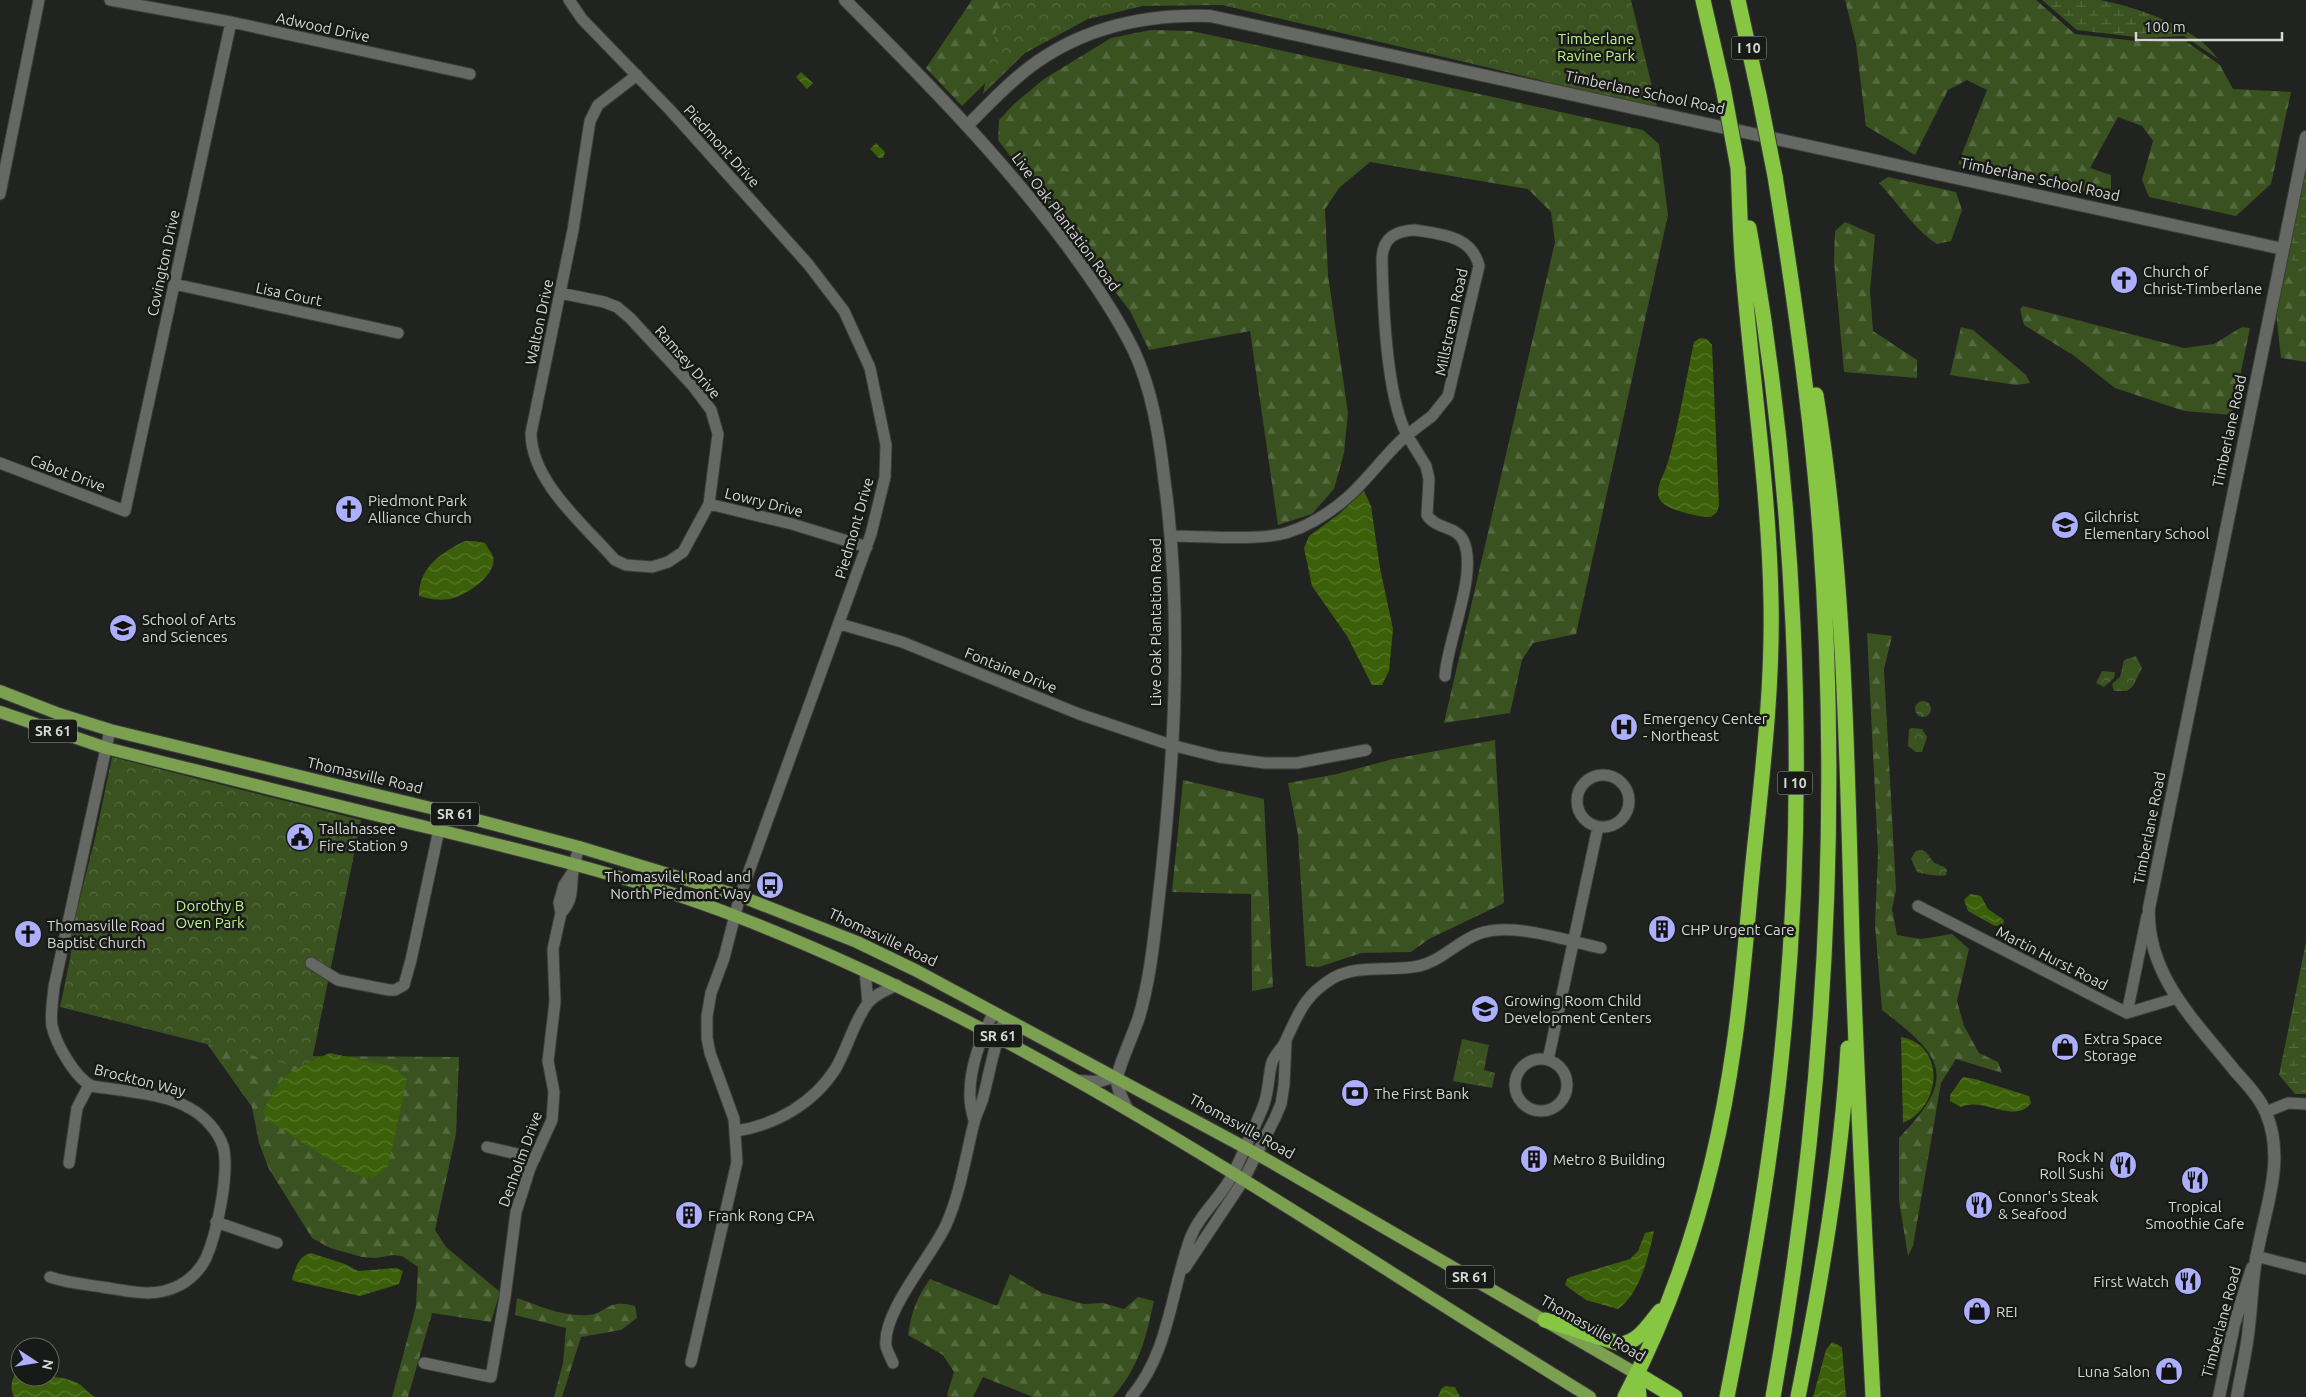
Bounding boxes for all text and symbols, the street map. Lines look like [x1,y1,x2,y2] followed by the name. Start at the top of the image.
[275,9,371,45] street label: Adwood Drive
[2136,10,2282,42] scale bar
[2144,18,2186,35] text: 100 m
[1557,30,1635,64] park label: Timberlane Ravine Park
[1732,36,1766,59] road number: I 10
[1564,67,1726,117] street label: Timberlane School Road
[681,101,763,191] street label: Piedmont Drive
[1009,150,1123,294] street label: Live Oak Plantation Road
[1959,154,2121,204] street label: Timberlane School Road
[143,208,183,318] street label: Covington Drive
[2143,263,2262,297] place label: Church of Christ-Timberlane
[2109,265,2139,295] church icon: Church of Christ-Timberlane
[1431,267,1471,377] street label: Millstream Road
[522,278,556,366] street label: Walton Drive
[254,279,324,309] street label: Lisa Court
[652,322,724,402] street label: Ramsey Drive
[2209,373,2249,489] street label: Timberlane Road
[28,451,108,495] street label: Cabot Drive
[831,475,877,581] street label: Piedmont Drive
[723,484,805,520] street label: Lowry Drive
[368,492,472,526] place label: Piedmont Park Alliance Church
[334,494,364,524] church icon: Piedmont Park Alliance Church
[2084,508,2210,542] place label: Gilchrist Elementary School
[2050,510,2080,540] school or university icon: Gilchrist Elementary School
[1147,538,1164,706] street label: Live Oak Plantation Road
[142,611,236,645] place label: School of Arts and Sciences
[108,613,138,643] school or university icon: School of Arts and Sciences
[962,644,1060,696] street label: Fontaine Drive
[1643,710,1768,744] place label: Emergency Center - Northeast
[1609,712,1639,742] hospital icon: Emergency Center - Northeast
[29,719,77,742] road number: SR 61
[306,753,424,797] street label: Thomasville Road
[2130,770,2168,886] street label: Timberlane Road
[1778,771,1812,794] road number: I 10
[431,802,479,826] road number: SR 61
[319,820,408,854] place label: Tallahassee Fire Station 9
[285,822,315,852] public building icon: Tallahassee Fire Station 9
[605,868,751,902] place label: Thomasvilel Road and North Piedmont Way
[755,870,785,900] bus stop icon: Thomasvilel Road and North Piedmont Way
[175,897,245,931] park label: Dorothy B Oven Park
[826,904,940,970] street label: Thomasville Road
[1647,914,1677,944] building icon: CHP Urgent Care
[47,917,165,951] place label: Thomasville Road Baptist Church
[13,919,43,949] church icon: Thomasville Road Baptist Church
[1681,921,1795,938] place label: CHP Urgent Care
[1993,922,2111,994] street label: Martin Hurst Road
[1504,992,1651,1026] place label: Growing Room Child Development Centers
[1470,994,1500,1024] school or university icon: Growing Room Child Development Centers
[974,1024,1022,1048] road number: SR 61
[2084,1030,2162,1064] place label: Extra Space Storage
[2050,1032,2080,1062] shop icon: Extra Space Storage
[93,1060,187,1100] street label: Brockton Way
[1340,1078,1370,1108] bank icon: The First Bank
[1374,1085,1469,1102] place label: The First Bank
[1186,1090,1298,1162] street label: Thomasville Road
[495,1109,545,1209] street label: Denholm Drive
[1519,1144,1549,1174] building icon: Metro 8 Building
[2039,1148,2104,1182] place label: Rock N Roll Sushi
[2108,1150,2138,1180] restaurant icon: Rock N Roll Sushi
[1553,1151,1665,1168] place label: Metro 8 Building
[2180,1165,2210,1195] restaurant icon: Tropical Smoothie Cafe
[1998,1188,2099,1222] place label: Connor's Steak & Seafood
[1964,1190,1994,1220] restaurant icon: Connor's Steak & Seafood
[2145,1198,2245,1232] place label: Tropical Smoothie Cafe
[674,1200,704,1230] building icon: Frank Rong CPA
[708,1207,815,1224] place label: Frank Rong CPA
[2198,1264,2244,1380] street label: Timberlane Road
[1446,1266,1494,1288] road number: SR 61
[2173,1266,2203,1296] restaurant icon: First Watch
[2093,1273,2169,1290] place label: First Watch
[1538,1291,1648,1365] street label: Thomasville Road
[1962,1296,1992,1326] shop icon: REI
[1996,1303,2018,1320] place label: REI
[10,1337,60,1387] north arrow
[2154,1356,2184,1386] shop icon: Luna Salon
[39,1358,57,1371] text: N
[2077,1363,2150,1380] place label: Luna Salon

